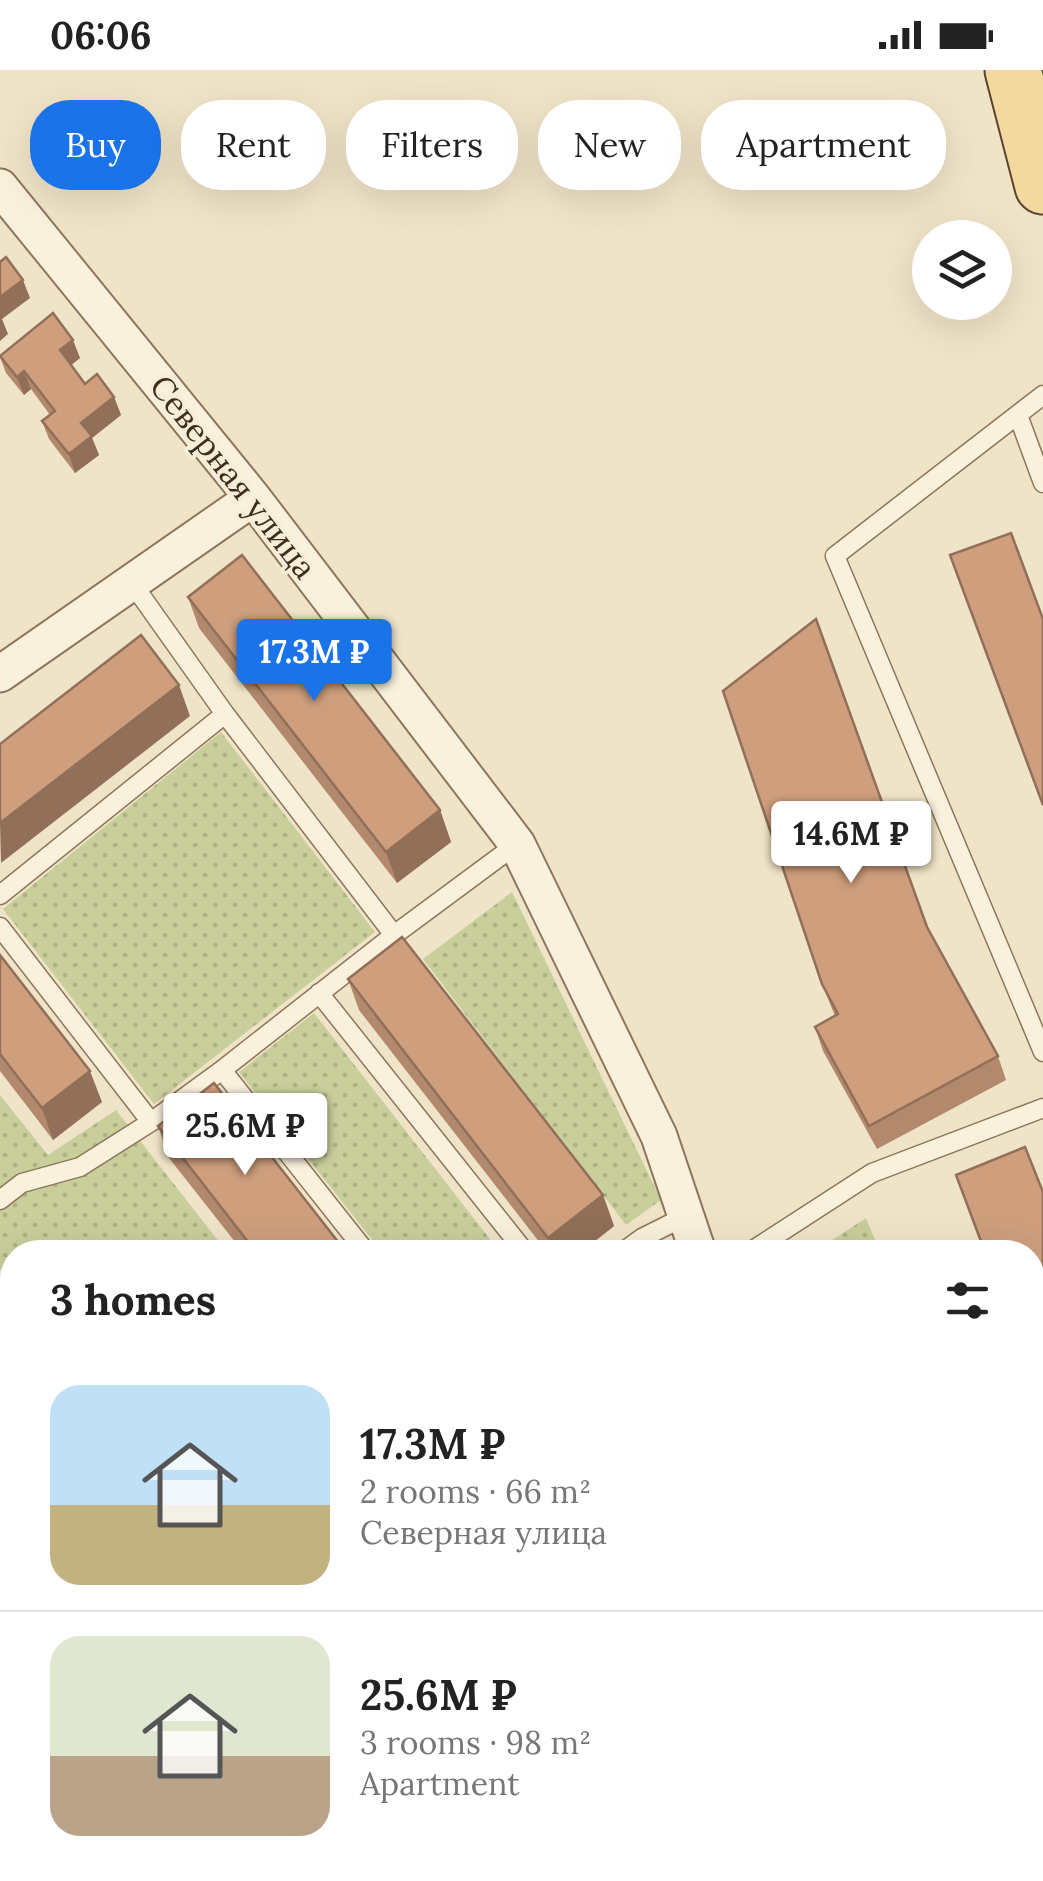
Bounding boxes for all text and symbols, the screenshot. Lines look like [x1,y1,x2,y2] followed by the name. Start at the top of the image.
[50,11,152,59] text: 06:06
[30,100,161,190] chip: Buy
[181,100,326,190] chip: Rent
[346,100,518,190] chip: Filters
[538,100,681,190] chip: New
[701,100,946,190] chip: Apartment
[912,220,1012,320] map controls
[912,220,1012,320] button: layers
[141,367,326,587] street label: Северная улица
[222,619,406,704] pin: 17.3M ₽
[259,631,369,672] text: 17.3M ₽
[759,801,943,886] pin: 14.6M ₽
[793,813,909,854] text: 14.6M ₽
[153,1093,337,1178] pin: 25.6M ₽
[185,1105,305,1146] text: 25.6M ₽
[50,1273,216,1327] text: 3 homes
[940,1273,995,1328] icon: filters
[360,1417,505,1471] text: 17.3M ₽
[130,1425,250,1545] icon: home
[360,1471,591,1512] text: 2 rooms · 66 m²
[360,1512,607,1553] text: Северная улица
[360,1668,517,1722] text: 25.6M ₽
[130,1676,250,1796] icon: home
[360,1722,591,1763] text: 3 rooms · 98 m²
[360,1763,520,1804] text: Apartment

